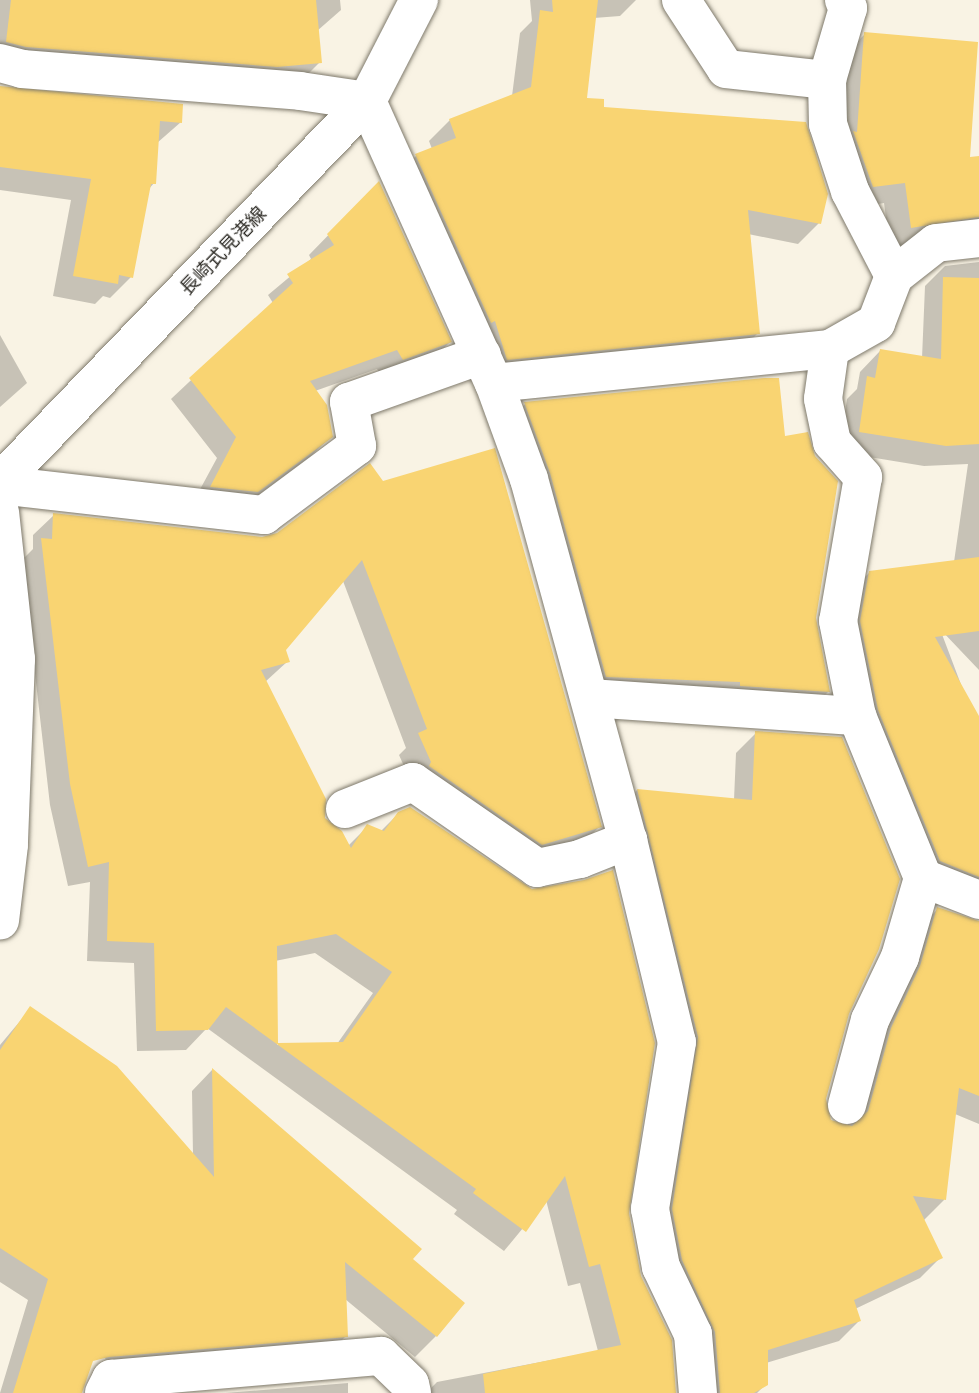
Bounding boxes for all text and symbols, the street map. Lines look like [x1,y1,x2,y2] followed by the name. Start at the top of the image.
[175,202,271,300] street label: 長崎式見港線

